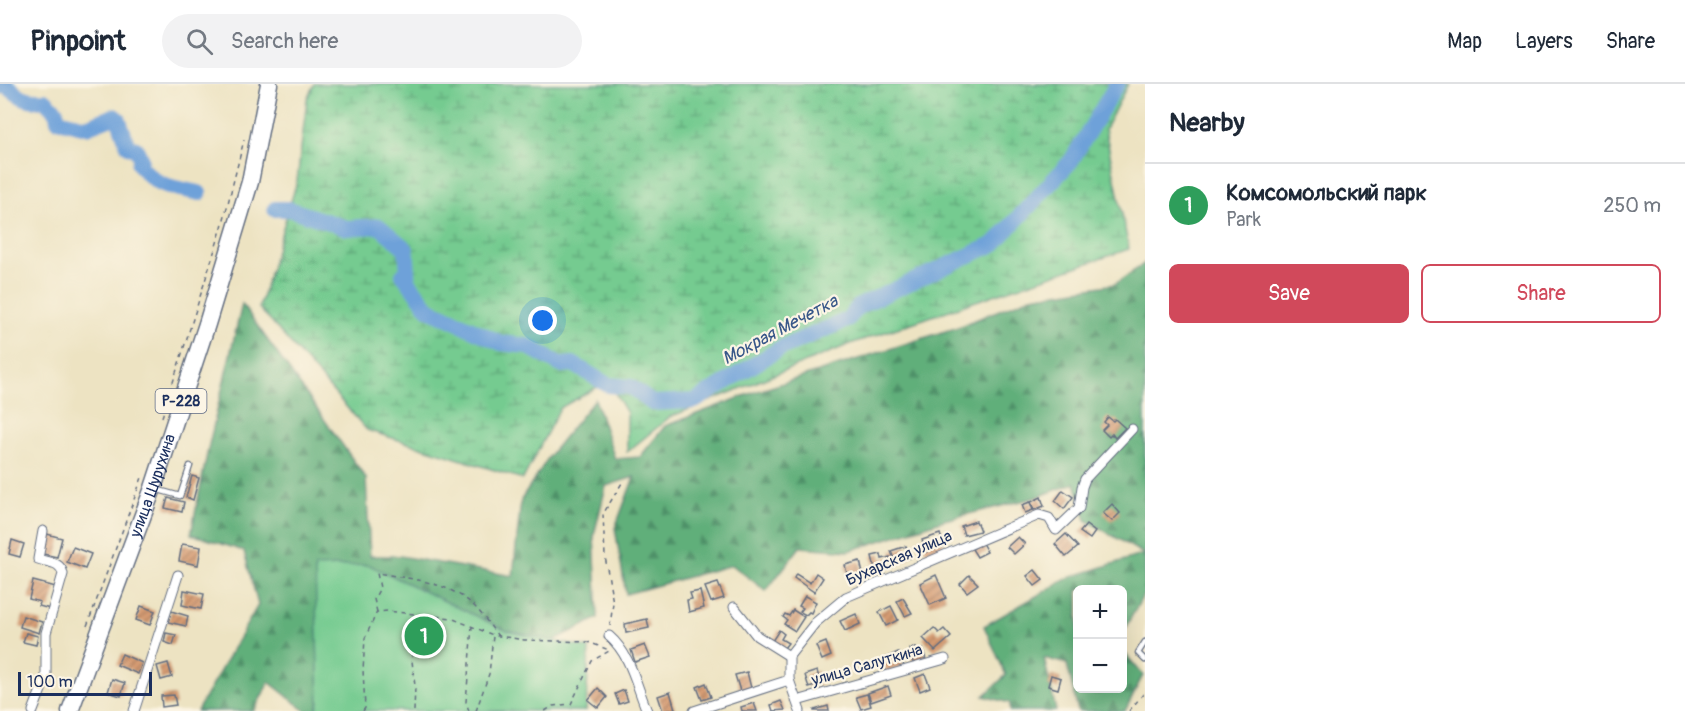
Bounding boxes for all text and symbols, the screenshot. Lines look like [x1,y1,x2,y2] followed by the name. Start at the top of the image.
[162,14,582,68] search box
[30,24,126,59] text: Pinpoint
[183,25,216,58] icon: search
[231,27,338,55] text: Search here
[1447,28,1482,55] text: Map
[1515,28,1573,55] text: Layers
[1606,28,1655,55] text: Share
[1169,107,1245,139] text: Nearby
[1226,179,1427,207] text: Комсомольский парк
[1185,193,1192,218] text: 1
[1603,193,1661,218] text: 250 m
[1226,207,1261,232] text: Park
[1169,264,1409,323] button: Save
[1421,264,1661,323] button: Share
[718,289,843,370] water label: Мокрая Мечетка
[528,306,557,335] your location
[156,389,207,413] road number: Р-228
[125,431,180,541] street label: улица Шурухина
[843,526,955,590] street label: Бухарская улица
[1073,585,1127,693] map controls
[1073,585,1127,639] button: +
[404,614,444,658] pin: 1
[1073,639,1127,693] button: −
[808,640,925,691] street label: улица Салуткина
[18,669,152,696] scale bar
[27,672,73,692] text: 100 m

